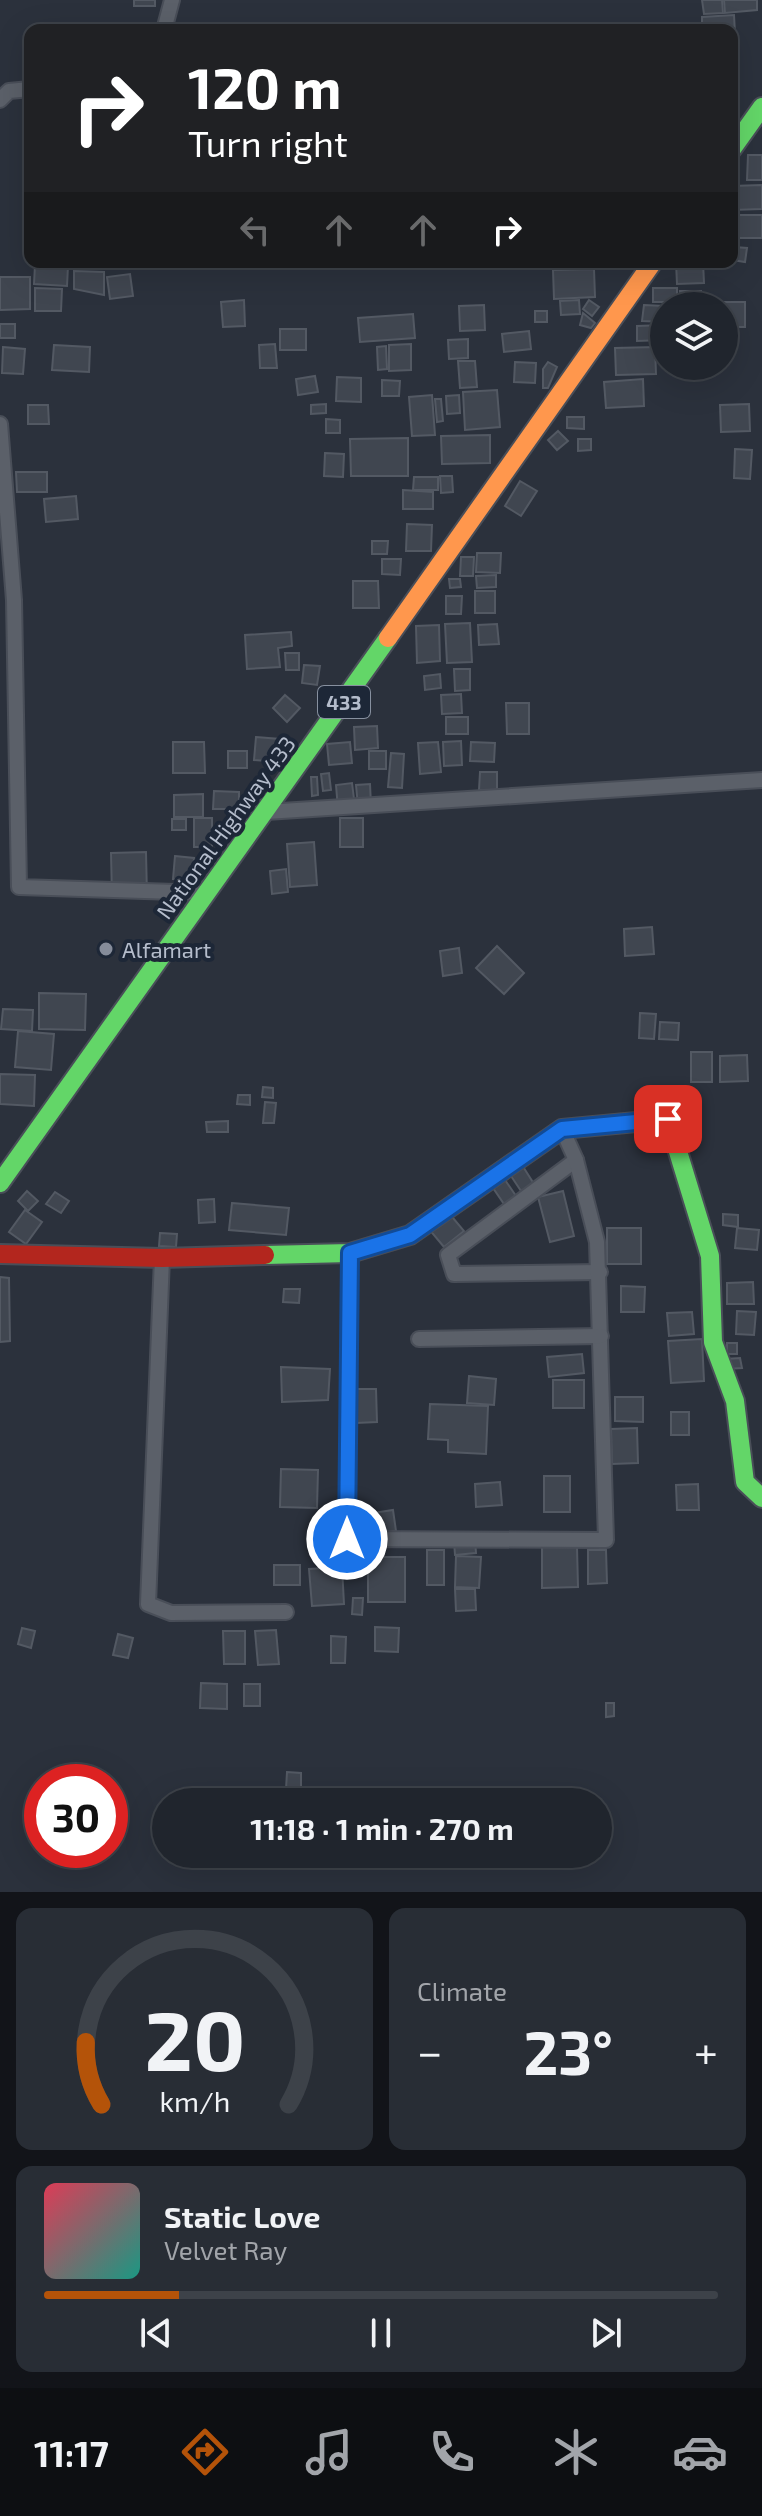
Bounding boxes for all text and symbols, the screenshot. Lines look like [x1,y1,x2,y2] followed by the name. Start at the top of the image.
[188,53,342,120] text: 120 m
[56,56,160,160] icon: right
[188,121,348,164] text: Turn right
[233,208,277,252] icon: left
[317,208,361,252] icon: ahead
[401,208,445,252] icon: ahead
[485,208,529,252] icon: right
[650,292,738,380] map controls
[650,292,738,380] button: layers
[318,686,370,718] road number: 433
[150,731,300,923] street label: National Highway 433
[122,936,211,962] place label: Alfamart
[97,940,115,958] marker: Alfamart
[634,1085,702,1153] pin
[646,1097,690,1141] icon: arrive
[305,1497,389,1581] position arrow
[24,1764,128,1868] speed limit sign: 30
[250,1810,514,1846] text: 11:18 · 1 min · 270 m
[417,1975,507,2006] text: Climate
[144,1988,245,2088] text: 20
[523,2015,613,2087] text: 23°
[417,2024,443,2077] text: −
[694,2024,718,2077] text: +
[159,2083,230,2118] text: km/h
[164,2198,320,2234] text: Static Love
[164,2234,287,2265] text: Velvet Ray
[134,2311,178,2355] icon: previous
[359,2311,403,2355] icon: pause
[584,2311,628,2355] icon: next
[177,2424,233,2480] icon: directions
[301,2424,357,2480] icon: music
[424,2424,480,2480] icon: phone
[548,2424,604,2480] icon: climate
[672,2424,728,2480] icon: car
[34,2431,109,2474] text: 11:17

